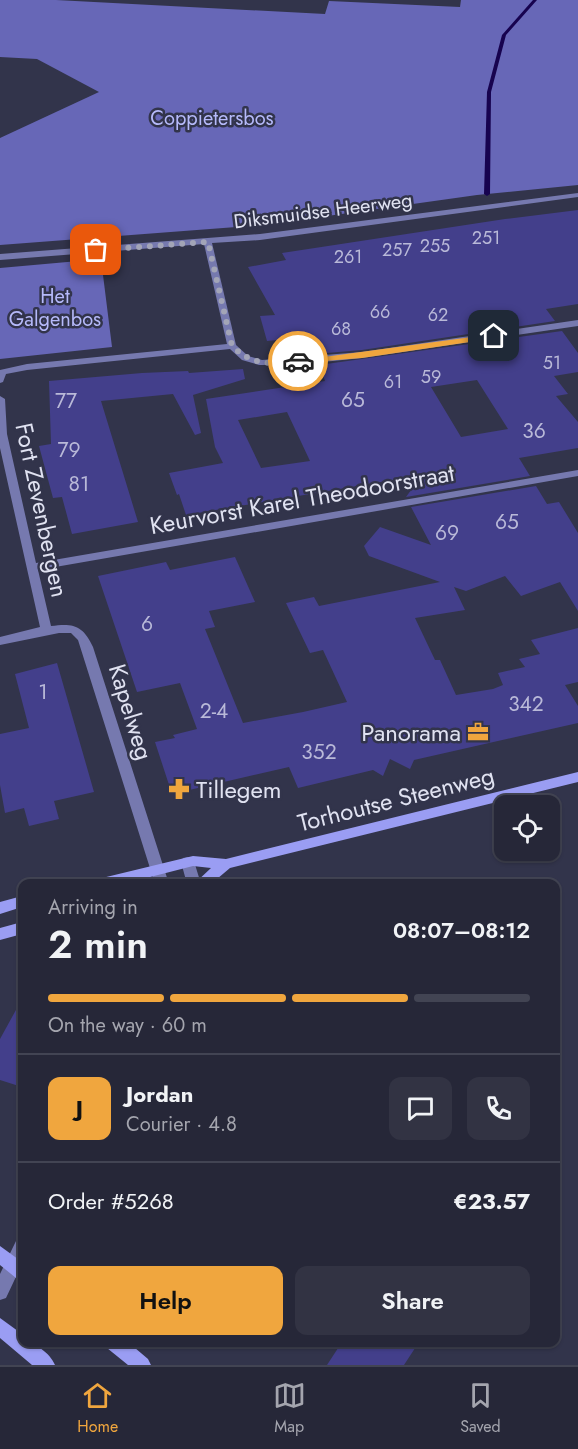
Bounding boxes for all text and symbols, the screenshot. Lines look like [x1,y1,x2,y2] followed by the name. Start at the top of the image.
[150,104,274,133] park label: Coppietersbos
[232,186,414,236] street label: Diksmuidse Heerweg
[70,224,121,275] pin
[472,225,500,251] house number: 251
[79,233,112,266] icon: bag
[420,233,450,259] house number: 255
[382,237,412,263] house number: 257
[334,244,362,270] house number: 261
[9,282,101,334] park label: Het Galgenbos
[370,299,390,325] house number: 66
[428,302,448,328] house number: 62
[468,310,519,361] pin
[331,316,351,342] house number: 68
[477,319,510,352] icon: home
[268,331,328,391] courier
[282,345,315,378] icon: car
[543,350,561,376] house number: 51
[421,364,441,390] house number: 59
[384,369,402,395] house number: 61
[341,385,365,415] house number: 65
[55,386,77,416] house number: 77
[522,416,546,446] house number: 36
[6,419,78,601] street label: Fort Zevenbergen
[57,435,81,465] house number: 79
[147,455,457,543] street label: Keurvorst Karel Theodoorstraat
[69,469,89,499] house number: 81
[495,507,519,537] house number: 65
[435,518,459,548] house number: 69
[141,609,153,639] house number: 6
[100,660,162,764] street label: Kapelweg
[38,677,48,707] house number: 1
[508,689,544,719] house number: 342
[200,696,228,726] house number: 2-4
[361,715,461,750] place label: Panorama
[466,720,490,744] office icon: Panorama
[301,737,337,767] house number: 352
[294,758,498,840] street label: Torhoutse Steenweg
[196,772,282,807] place label: Tillegem
[167,777,191,801] pharmacy icon: Tillegem
[494,795,560,861] map controls
[494,795,560,861] button: locate
[48,893,138,922] text: Arriving in
[393,914,530,946] text: 08:07–08:12
[48,916,148,973] text: 2 min
[48,1011,207,1040] text: On the way · 60 m
[389,1077,452,1140] button: chat
[467,1077,530,1140] button: phone
[126,1078,193,1110] text: Jordan
[76,1092,83,1124] text: J
[126,1110,237,1139] text: Courier · 4.8
[48,1185,174,1217] text: Order #5268
[453,1185,530,1217] text: €23.57
[48,1266,283,1335] button: Help
[295,1266,530,1335] button: Share
[77,1379,118,1438] tab: Home
[273,1379,306,1438] tab: Map
[460,1379,501,1438] tab: Saved

